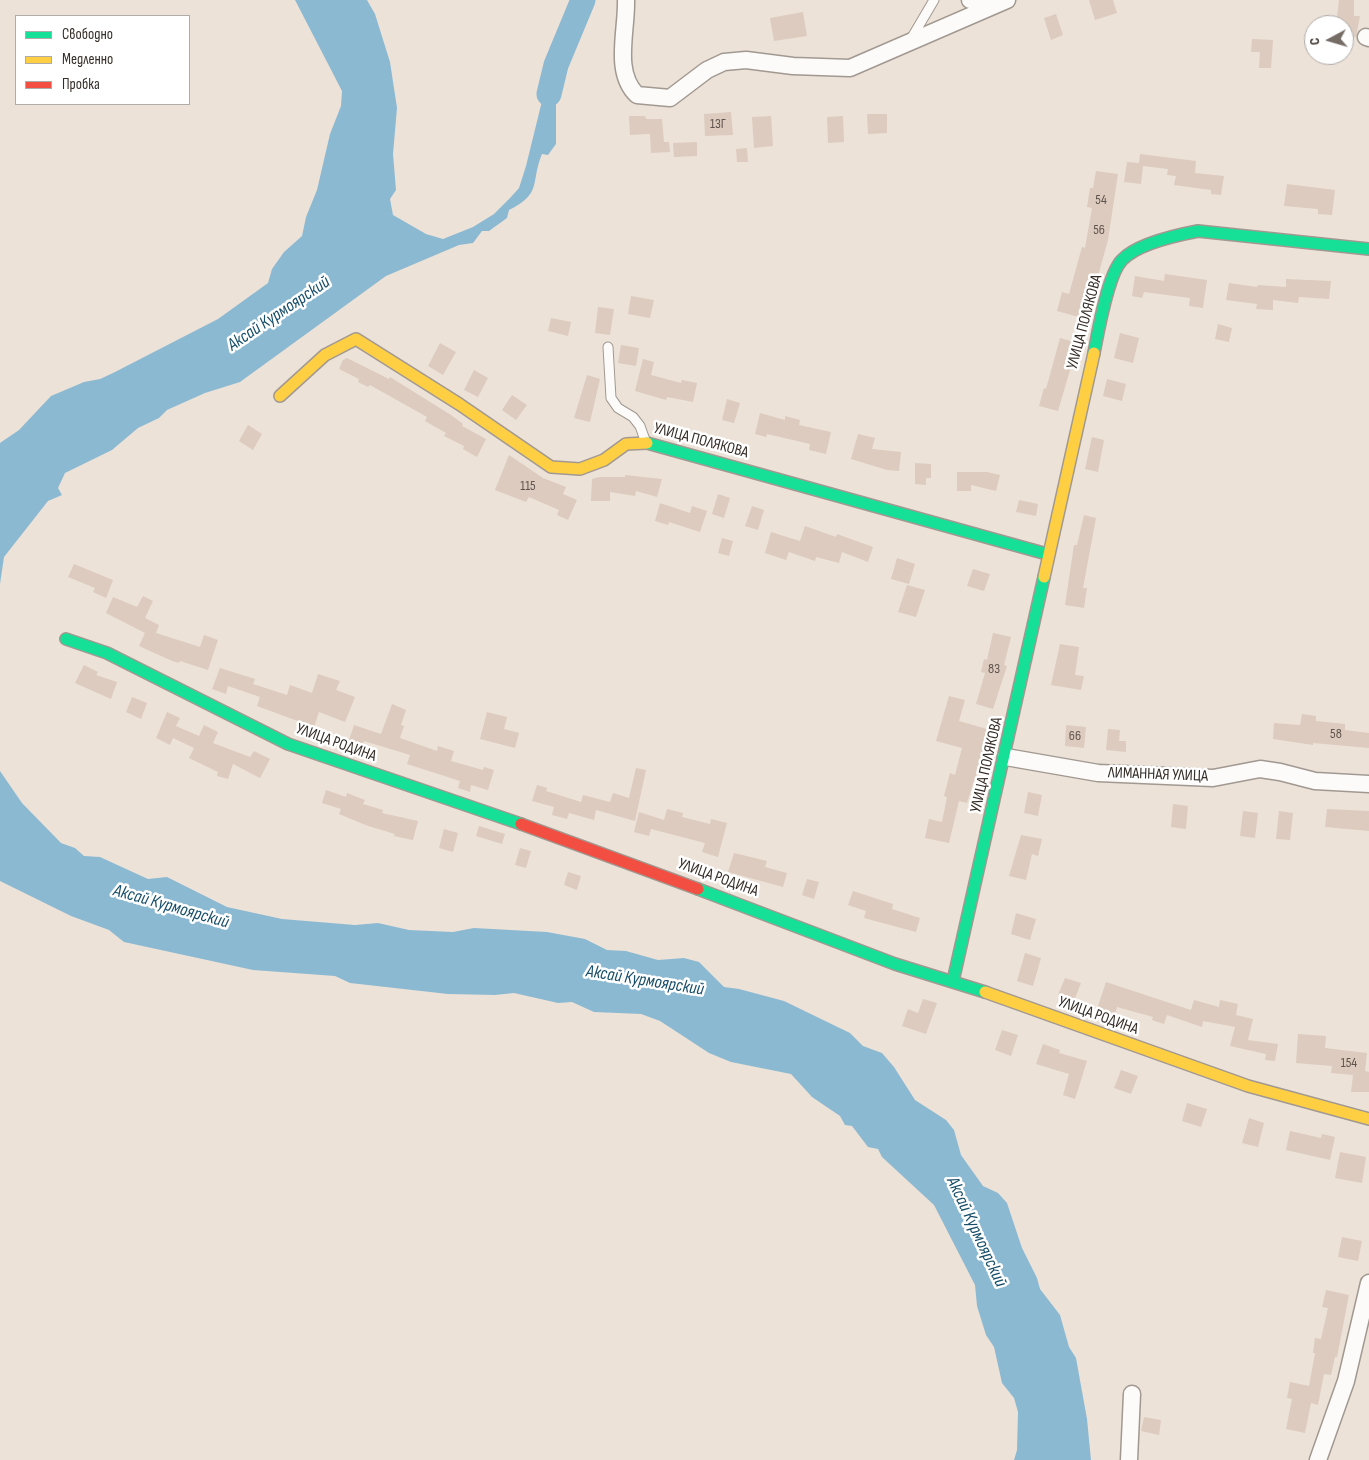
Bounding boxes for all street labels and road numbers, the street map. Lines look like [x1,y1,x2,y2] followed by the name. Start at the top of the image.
[1063,273,1107,371] street label: УЛИЦА ПОЛЯКОВА
[652,419,750,463] street label: УЛИЦА ПОЛЯКОВА
[967,715,1007,815] street label: УЛИЦА ПОЛЯКОВА
[293,720,379,766] street label: УЛИЦА РОДИНА
[1108,764,1208,786] street label: ЛИМАННАЯ УЛИЦА
[675,855,761,901] street label: УЛИЦА РОДИНА
[1055,993,1141,1039] street label: УЛИЦА РОДИНА

